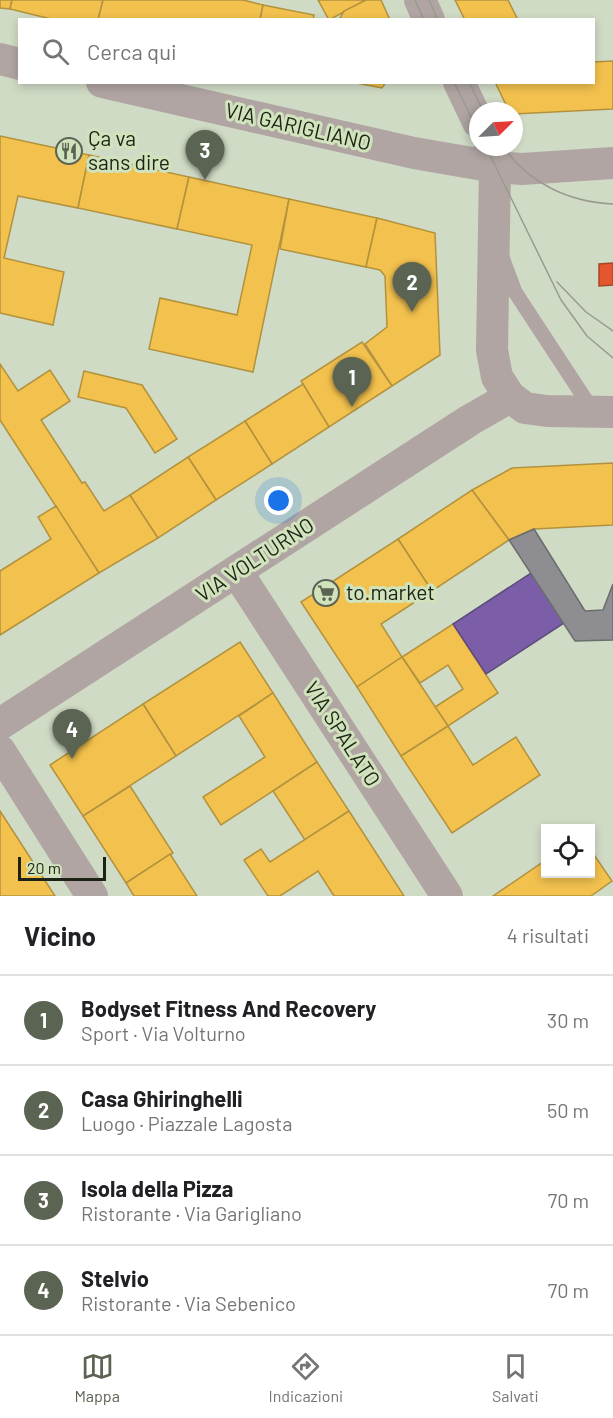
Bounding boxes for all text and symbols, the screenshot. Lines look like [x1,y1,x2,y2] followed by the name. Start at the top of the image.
[18,18,595,84] search box
[39,35,72,68] icon: search
[87,38,177,64] text: Cerca qui
[223,97,374,154] street label: VIA GARIGLIANO
[469,102,523,156] north arrow
[88,125,170,174] place label: Ça va sans dire
[186,130,224,180] pin: 3
[54,136,84,166] restaurant icon: Ça va sans dire
[392,262,432,312] pin: 2
[332,358,372,407] pin: 1
[264,486,293,515] your location
[191,511,318,606] street label: VIA VOLTURNO
[311,578,341,608] supermarket icon: to.market
[346,579,435,604] place label: to.market
[300,676,386,790] street label: VIA SPALATO
[52,710,92,759] pin: 4
[541,824,595,878] map controls
[541,824,595,878] button: locate
[18,854,106,882] scale bar
[27,858,61,877] text: 20 m
[24,920,96,951] text: Vicino
[507,923,589,947] text: 4 risultati
[81,995,376,1021] text: Bodyset Fitness And Recovery
[40,1008,47,1032] text: 1
[547,1008,589,1032] text: 30 m
[81,1021,246,1045] text: Sport · Via Volturno
[81,1085,243,1111] text: Casa Ghiringhelli
[38,1098,49,1122] text: 2
[547,1098,589,1122] text: 50 m
[81,1111,293,1135] text: Luogo · Piazzale Lagosta
[81,1175,233,1201] text: Isola della Pizza
[38,1188,49,1212] text: 3
[548,1188,589,1212] text: 70 m
[81,1201,302,1225] text: Ristorante · Via Garigliano
[81,1265,149,1291] text: Stelvio
[37,1278,50,1302] text: 4
[548,1278,589,1302] text: 70 m
[81,1291,296,1315] text: Ristorante · Via Sebenico
[74,1350,120,1405] tab: Mappa
[269,1350,343,1405] tab: Indicazioni
[492,1350,539,1405] tab: Salvati

